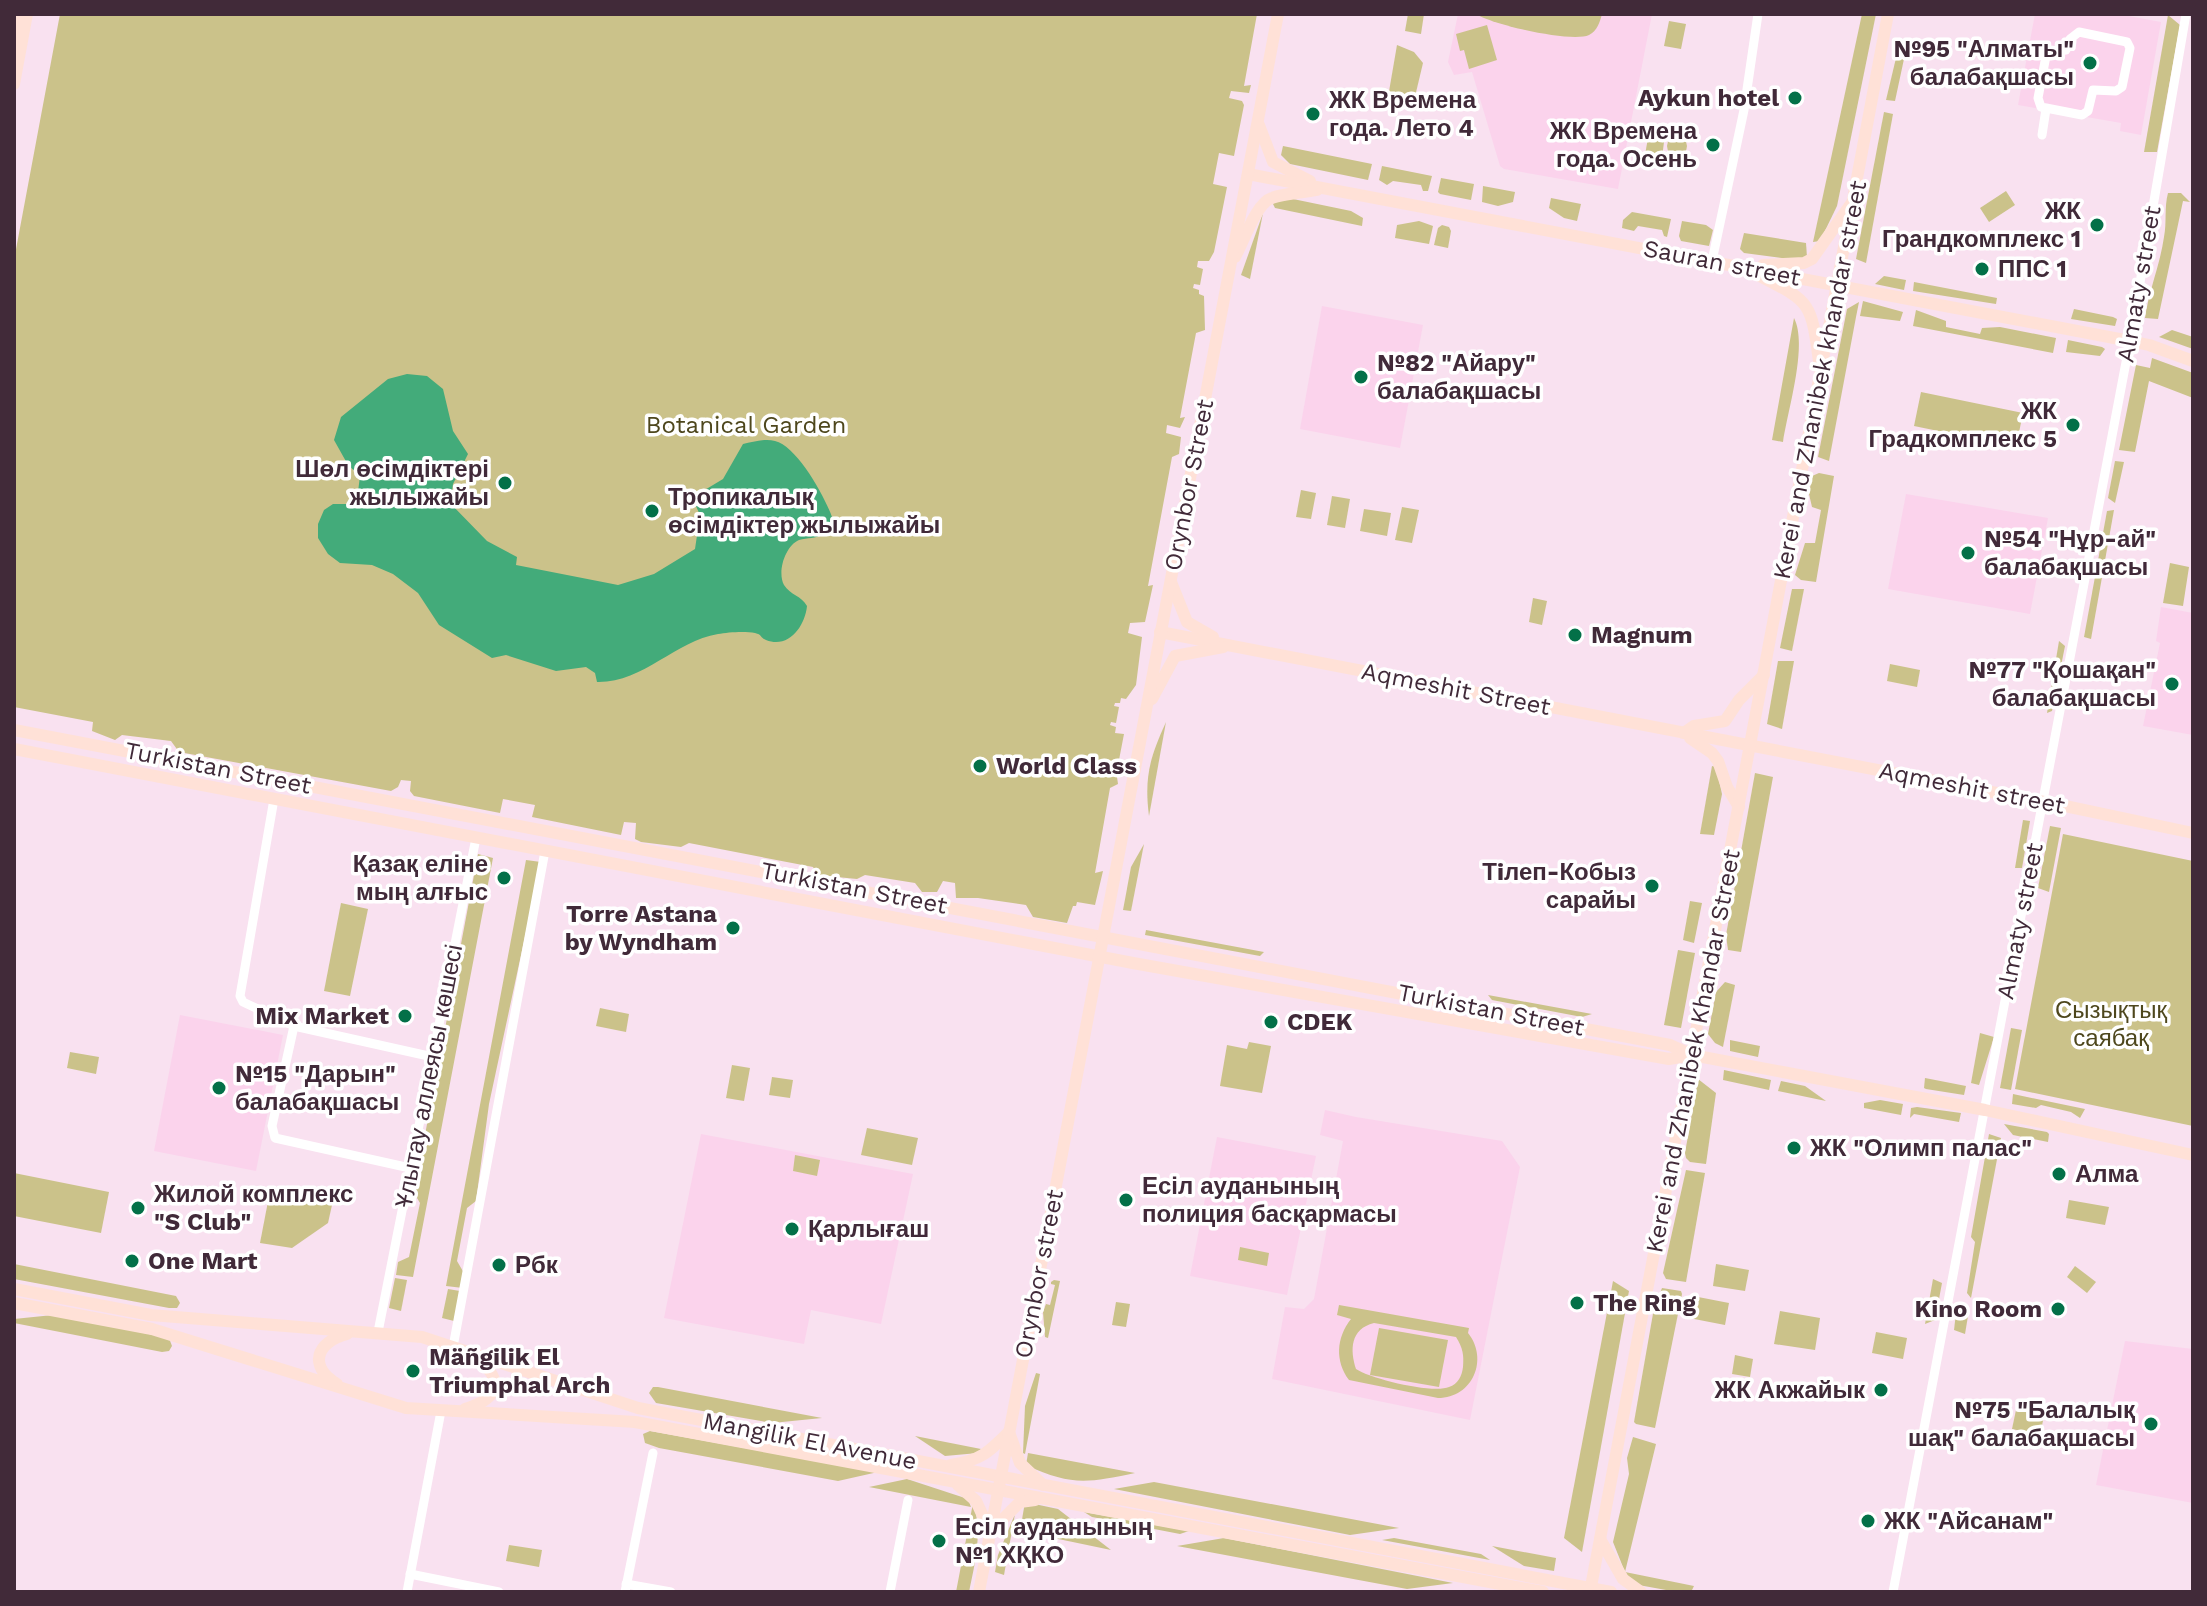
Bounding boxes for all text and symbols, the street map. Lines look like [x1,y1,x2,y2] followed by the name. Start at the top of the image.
[1893,35,2074,91] place label: №95 "Алматы" балабақшасы
[2081,54,2099,72] marker: №95 "Алматы" балабақшасы
[1638,84,1779,112] place label: Aykun hotel
[1328,86,1477,142] place label: ЖК Времена года. Лето 4
[1786,89,1804,107] marker: Aykun hotel
[1304,105,1322,123] marker: ЖК Времена года. Лето 4
[1549,117,1698,173] place label: ЖК Времена года. Осень
[1704,136,1722,154] marker: ЖК Времена года. Осень
[1768,178,1872,582] street label: Kerei and Zhanibek khandar street
[1882,197,2081,253] place label: ЖК Грандкомплекс 1
[2111,203,2167,365] street label: Almaty street
[2088,216,2106,234] marker: ЖК Грандкомплекс 1
[1641,234,1803,292] street label: Sauran street
[1998,255,2067,283] place label: ППС 1
[1973,260,1991,278] marker: ППС 1
[1377,349,1541,405] place label: №82 "Айару" балабақшасы
[1352,368,1370,386] marker: №82 "Айару" балабақшасы
[1159,397,1219,573] street label: Orynbor Street
[1869,397,2057,453] place label: ЖК Градкомплекс 5
[646,411,846,439] park label: Botanical Garden
[2064,416,2082,434] marker: ЖК Градкомплекс 5
[295,455,489,511] place label: Шөл өсімдіктері жылыжайы
[496,474,514,492] marker: Шөл өсімдіктері жылыжайы
[668,483,940,539] place label: Тропикалық өсімдіктер жылыжайы
[643,502,661,520] marker: Тропикалық өсімдіктер жылыжайы
[1984,525,2156,581] place label: №54 "Нұр-ай" балабақшасы
[1959,544,1977,562] marker: №54 "Нұр-ай" балабақшасы
[1591,621,1693,649] place label: Magnum
[1566,626,1584,644] marker: Magnum
[1969,656,2156,712] place label: №77 "Қошақан" балабақшасы
[1359,657,1553,721] street label: Aqmeshit Street
[2163,675,2181,693] marker: №77 "Қошақан" балабақшасы
[123,736,313,800] street label: Turkistan Street
[996,752,1137,780] place label: World Class
[1877,756,2067,820] street label: Aqmeshit street
[971,757,989,775] marker: World Class
[1991,840,2049,1002] street label: Almaty street
[1640,847,1746,1255] street label: Kerei and Zhanibek Khandar Street
[353,850,488,906] place label: Қазақ еліне мың алғыс
[759,856,949,920] street label: Turkistan Street
[1482,858,1636,914] place label: Тiлеп-Кобыз сарайы
[495,869,513,887] marker: Қазақ еліне мың алғыс
[1643,877,1661,895] marker: Тiлеп-Кобыз сарайы
[565,900,717,956] place label: Torre Astana by Wyndham
[724,919,742,937] marker: Torre Astana by Wyndham
[390,942,468,1210] street label: Ұлытау аллеясы көшесі
[1396,978,1586,1042] street label: Turkistan Street
[2055,996,2168,1052] park label: Сызықтық саябақ
[255,1002,389,1030] place label: Mix Market
[396,1007,414,1025] marker: Mix Market
[1287,1008,1353,1036] place label: CDEK
[1262,1013,1280,1031] marker: CDEK
[235,1060,399,1116] place label: №15 "Дарын" балабақшасы
[210,1079,228,1097] marker: №15 "Дарын" балабақшасы
[1809,1134,2032,1162] place label: ЖК "Олимп палас"
[1785,1139,1803,1157] marker: ЖК "Олимп палас"
[2075,1160,2139,1188] place label: Алма
[2050,1165,2068,1183] marker: Алма
[1142,1172,1397,1228] place label: Есіл ауданының полиция басқармасы
[153,1180,353,1236] place label: Жилой комплекс "S Club"
[1009,1187,1069,1361] street label: Orynbor street
[1117,1191,1135,1209] marker: Есіл ауданының полиция басқармасы
[129,1199,147,1217] marker: Жилой комплекс "S Club"
[808,1215,929,1243] place label: Қарлығаш
[783,1220,801,1238] marker: Қарлығаш
[148,1247,258,1275] place label: One Mart
[515,1251,559,1279] place label: Рбк
[123,1252,141,1270] marker: One Mart
[490,1256,508,1274] marker: Рбк
[1593,1289,1696,1317] place label: The Ring
[1568,1294,1586,1312] marker: The Ring
[1915,1295,2042,1323] place label: Kino Room
[2049,1300,2067,1318] marker: Kino Room
[429,1343,610,1399] place label: Mäñgilik El Triumphal Arch
[404,1362,422,1380] marker: Mäñgilik El Triumphal Arch
[1714,1376,1866,1404] place label: ЖК Акжайык
[1872,1381,1890,1399] marker: ЖК Акжайык
[1908,1396,2136,1452] place label: №75 "Балалық шақ" балабақшасы
[701,1407,919,1475] street label: Mangilik El Avenue
[2142,1415,2160,1433] marker: №75 "Балалық шақ" балабақшасы
[1883,1507,2053,1535] place label: ЖК "Айсанам"
[1859,1512,1877,1530] marker: ЖК "Айсанам"
[955,1513,1153,1569] place label: Есіл ауданының №1 ХҚКО
[930,1532,948,1550] marker: Есіл ауданының №1 ХҚКО

